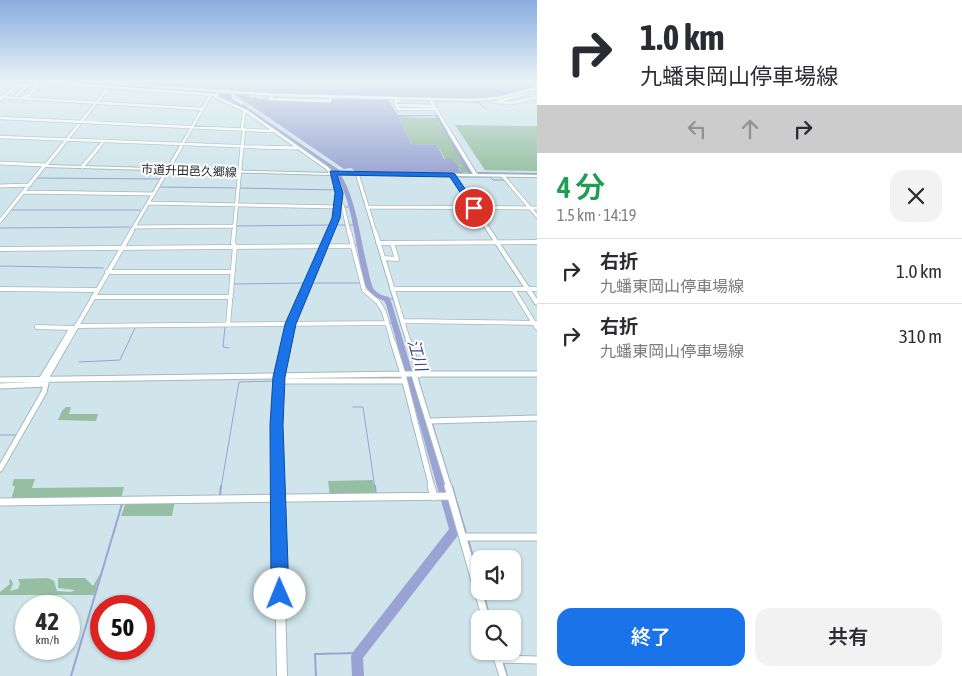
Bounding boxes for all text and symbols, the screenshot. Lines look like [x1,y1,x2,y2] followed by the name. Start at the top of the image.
[640,17,725,57] text: 1.0 km
[557,20,622,85] icon: right
[640,63,838,89] text: 九蟠東岡山停車場線
[683,115,711,143] icon: left
[736,115,764,143] icon: ahead
[789,115,817,143] icon: right
[141,162,237,180] street label: 市道升田邑久郷線
[557,170,605,204] text: 4 分
[890,170,942,222] button: close
[453,187,495,229] pin
[460,194,488,222] icon: arrive
[557,206,636,224] text: 1.5 km · 14:19
[600,250,638,272] text: 右折
[557,257,585,285] icon: right
[896,260,942,282] text: 1.0 km
[600,277,744,295] text: 九蟠東岡山停車場線
[600,315,638,337] text: 右折
[557,322,585,350] icon: right
[899,325,942,347] text: 310 m
[405,337,432,375] water label: 江川
[600,342,744,360] text: 九蟠東岡山停車場線
[471,550,521,660] map controls
[471,550,521,600] button: sound
[253,567,305,619] position arrow
[90,595,155,660] speed limit sign: 50
[36,607,59,635] text: 42
[557,608,745,666] button: 終了
[755,608,942,666] button: 共有
[471,610,521,660] button: search
[36,633,59,647] text: km/h

